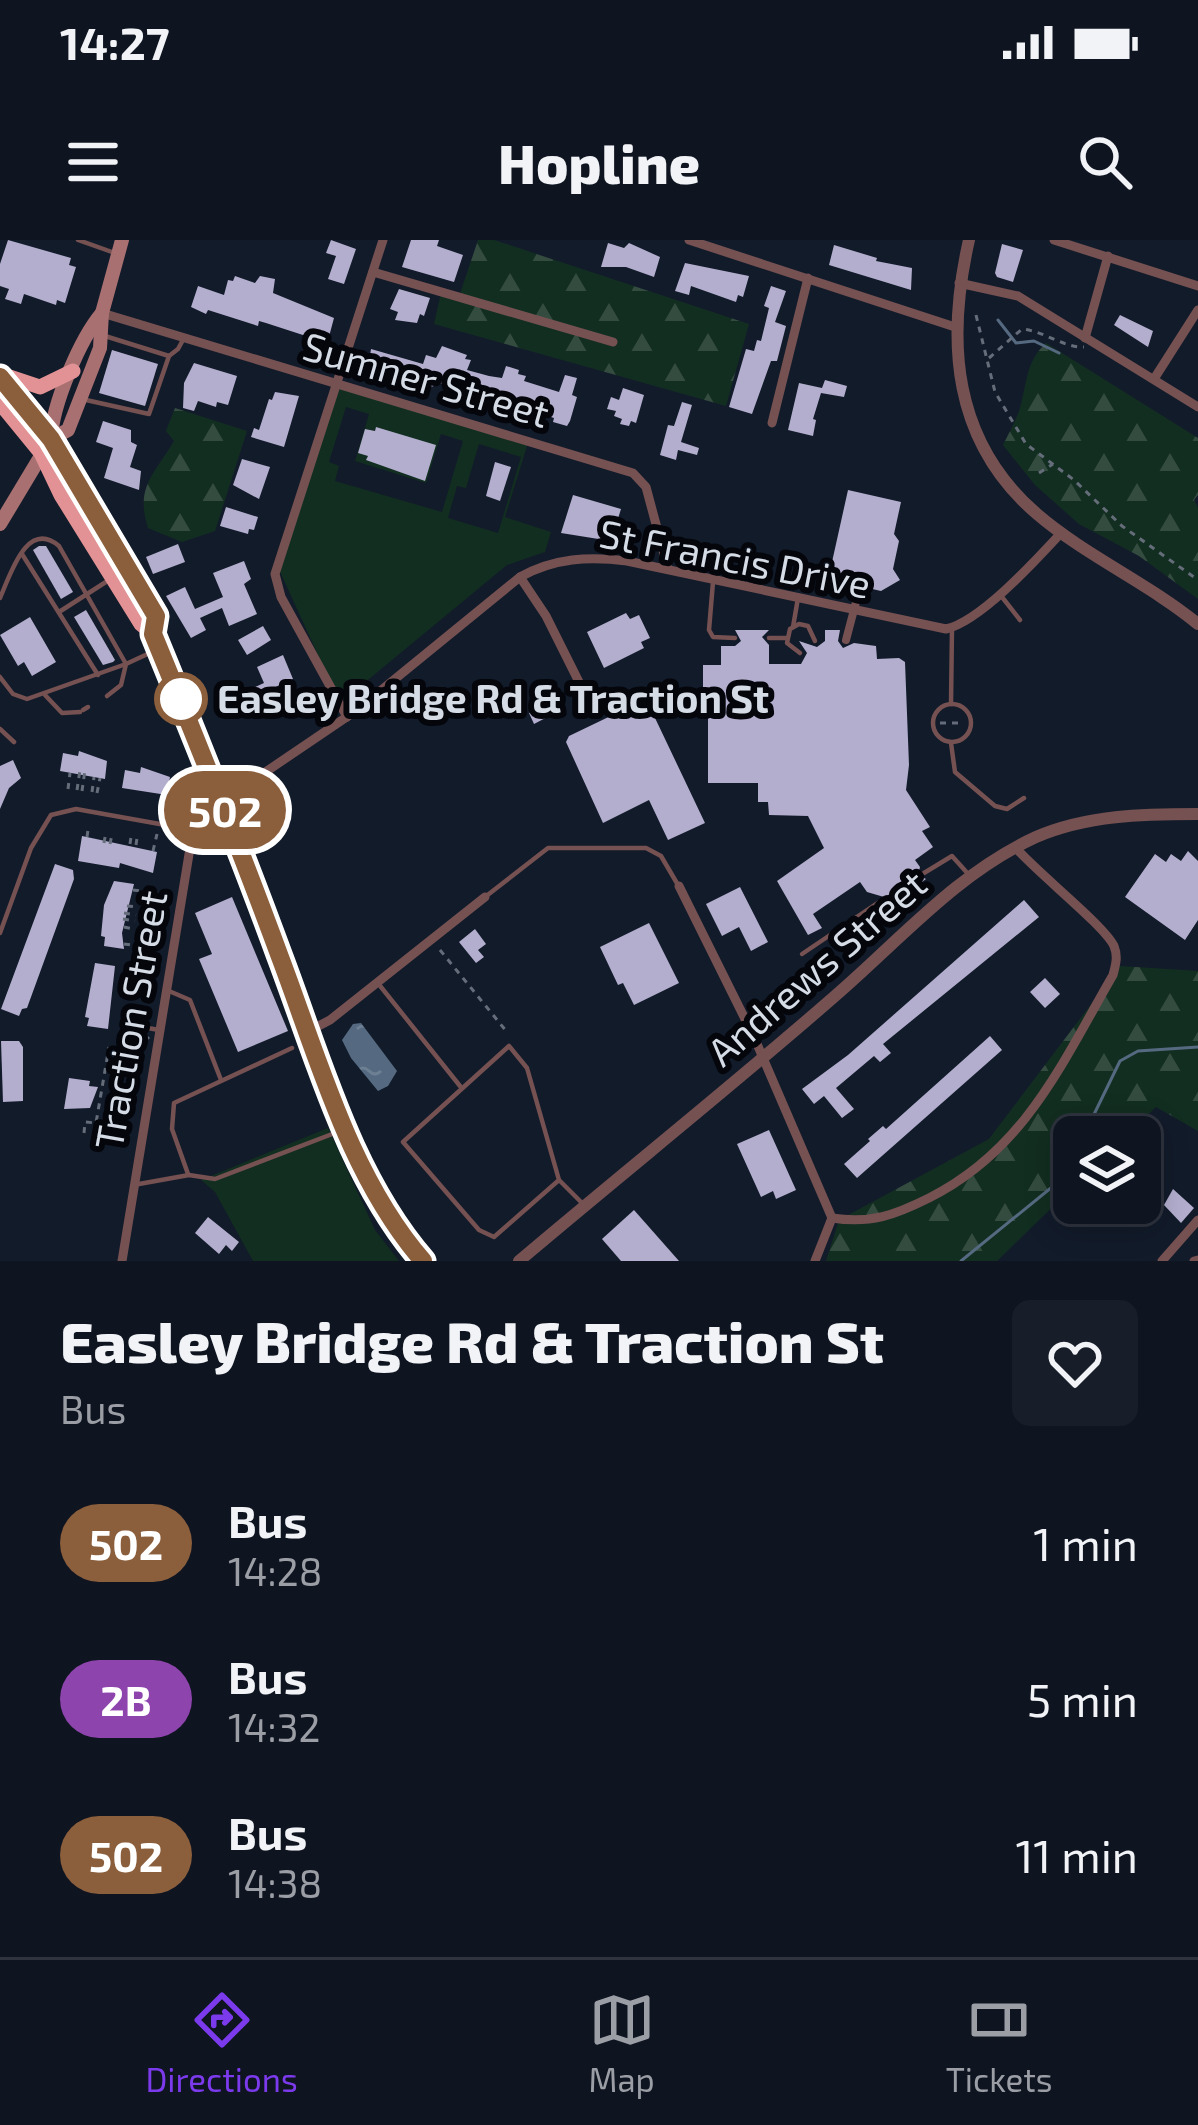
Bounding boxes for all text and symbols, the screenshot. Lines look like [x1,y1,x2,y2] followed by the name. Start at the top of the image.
[60,15,170,69] text: 14:27
[60,129,126,195] icon: menu
[1072,129,1138,195] icon: search
[498,130,700,195] text: Hopline
[298,321,555,436] street label: Sumner Street
[596,508,875,607] street label: St Francis Drive
[156,674,206,724] marker: Easley Bridge Rd & Traction St
[217,674,769,722] place label: Easley Bridge Rd & Traction St
[156,771,294,849] line badge: 502
[188,785,262,835] text: 502
[697,859,935,1075] street label: Andrews Street
[84,887,175,1153] street label: Traction Street
[1053,1116,1161,1224] map controls
[1053,1116,1161,1224] button: layers
[1012,1300,1138,1426] button: heart
[60,1306,884,1374] text: Easley Bridge Rd & Traction St
[60,1385,126,1432] text: Bus
[228,1493,307,1547] text: Bus
[1033,1516,1138,1570] text: 1 min
[89,1518,163,1568] text: 502
[228,1547,322,1594] text: 14:28
[228,1649,307,1703] text: Bus
[1027,1672,1138,1726] text: 5 min
[100,1674,152,1724] text: 2B
[228,1703,320,1750] text: 14:32
[228,1805,307,1859] text: Bus
[1015,1828,1138,1882] text: 11 min
[89,1830,163,1880] text: 502
[228,1859,322,1906] text: 14:38
[145,1987,298,2099] tab: Directions
[589,1987,655,2099] tab: Map
[946,1987,1053,2099] tab: Tickets

